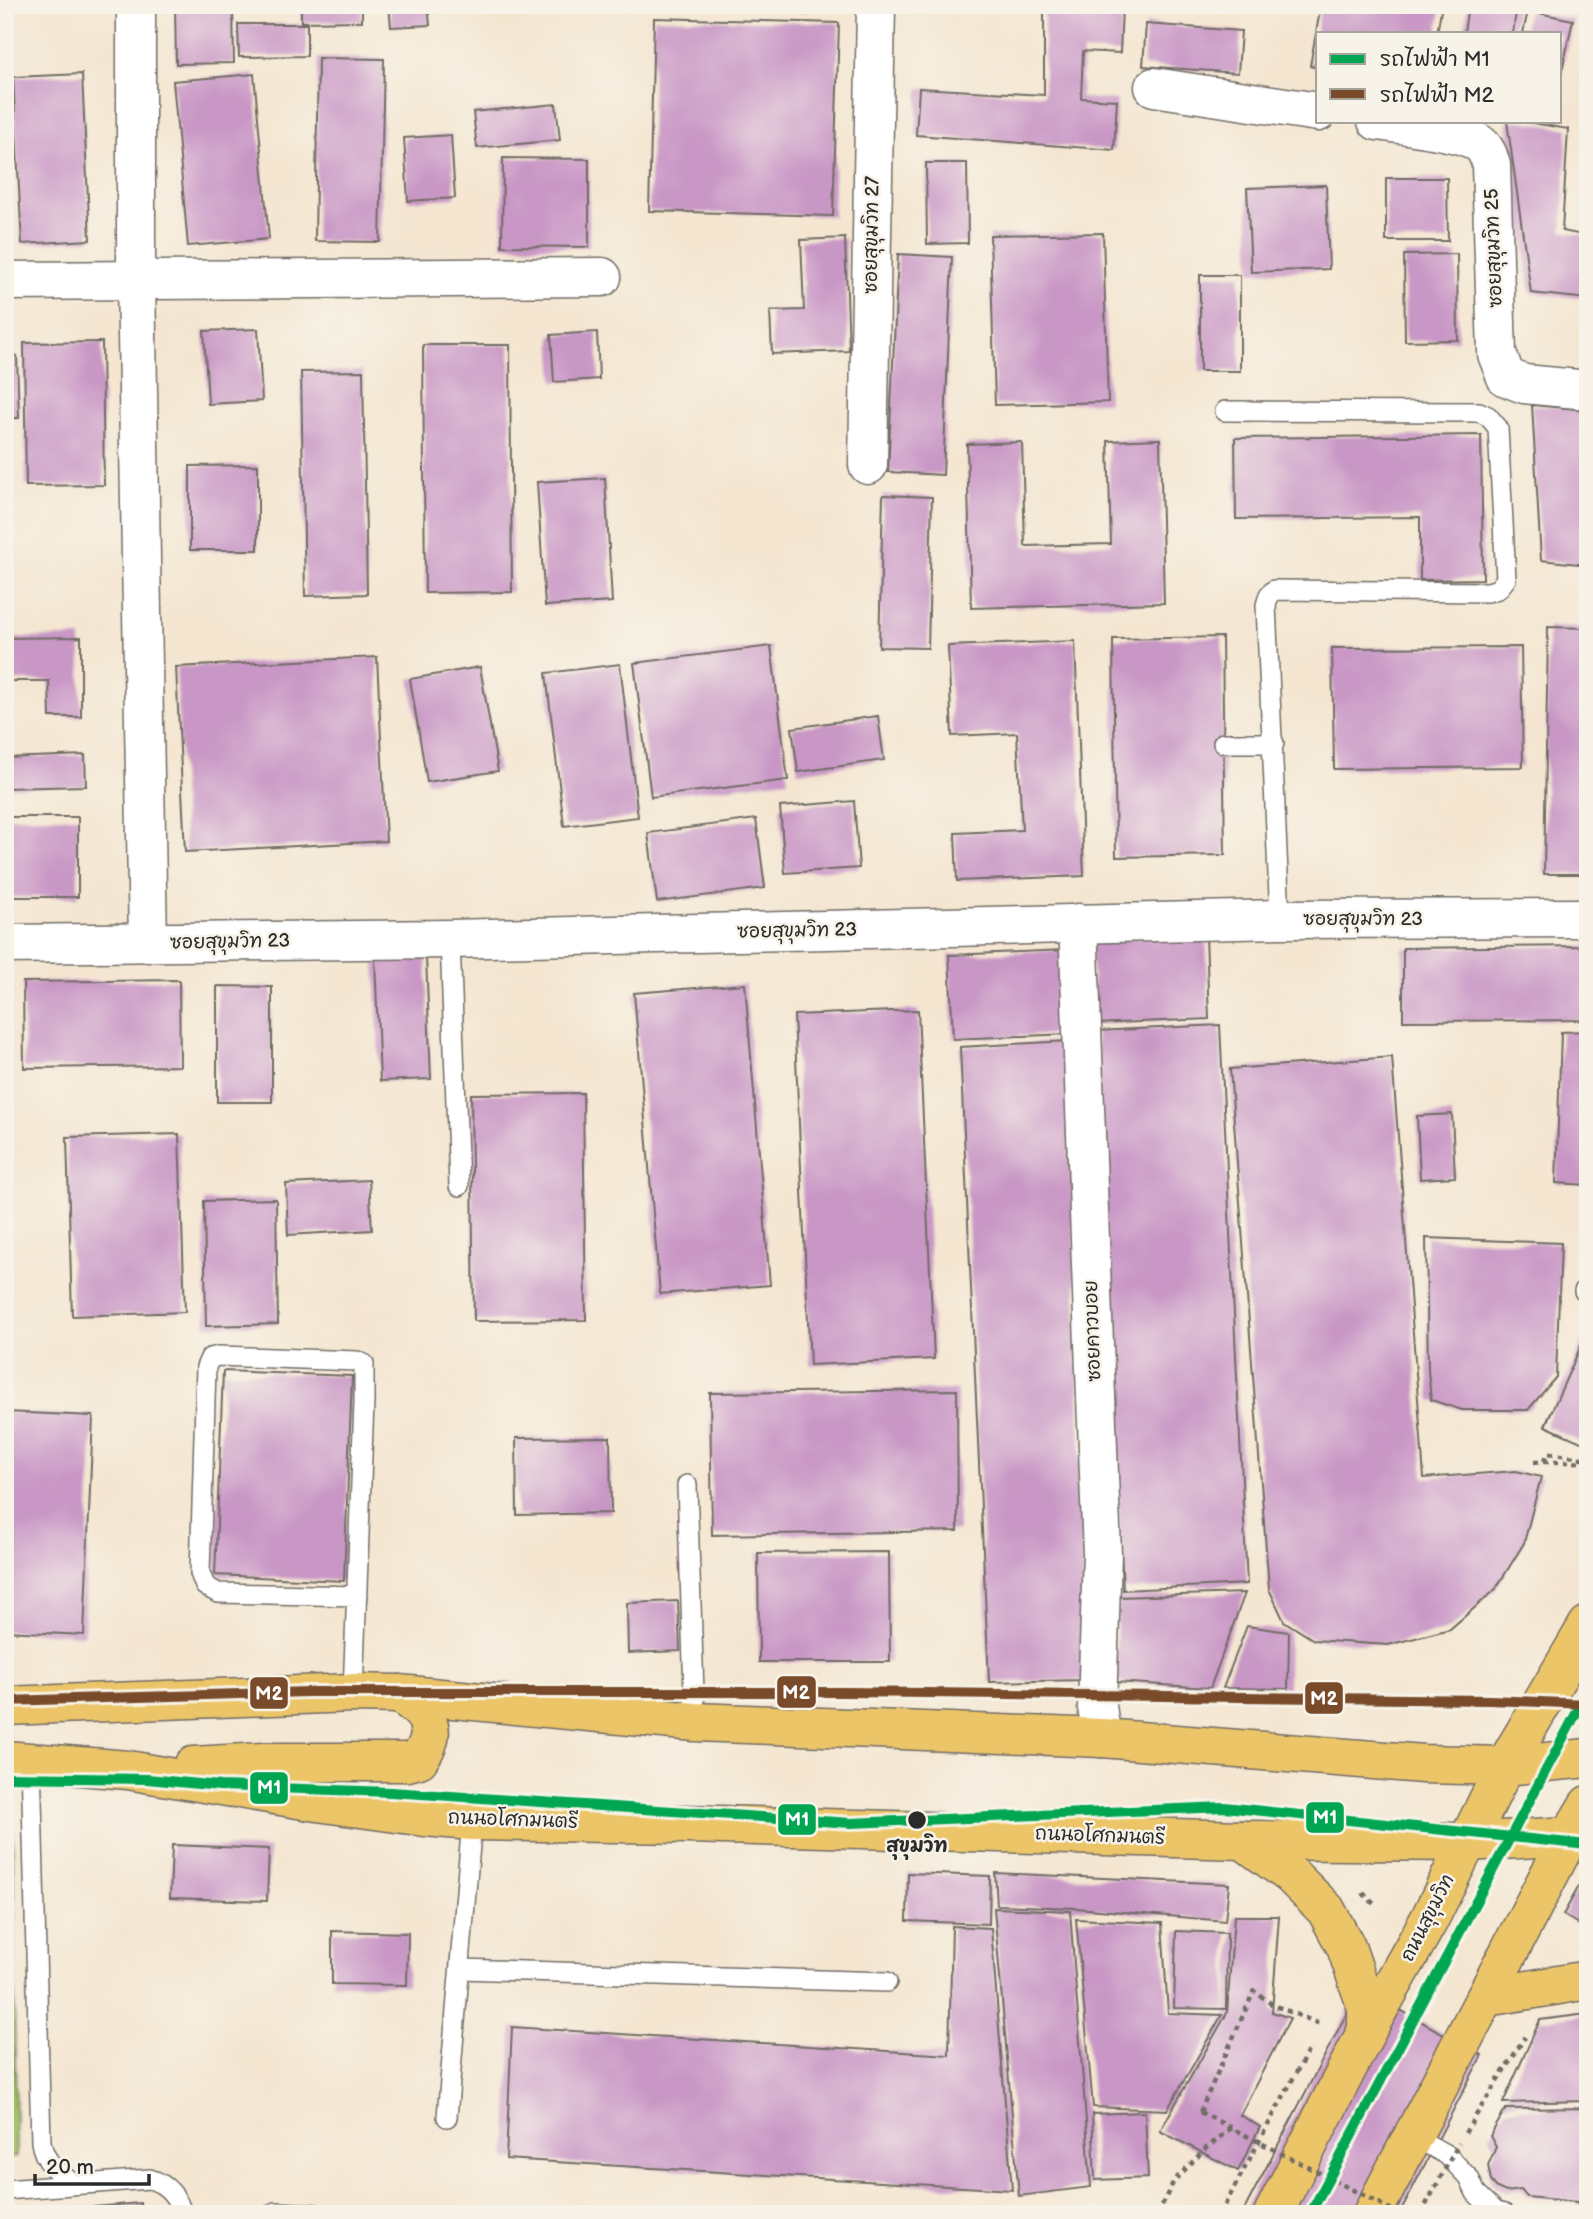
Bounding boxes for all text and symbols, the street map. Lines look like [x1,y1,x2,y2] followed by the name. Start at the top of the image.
[1316,32,1562,122] legend
[1380,45,1490,72] text: รถไฟฟ้า M1
[1380,81,1495,108] text: รถไฟฟ้า M2
[859,175,887,294] street label: ซอยสุขุมวิท 27
[1480,188,1510,308] street label: ซอยสุขุมวิท 25
[1303,908,1423,933] street label: ซอยสุขุมวิท 23
[737,918,857,946] street label: ซอยสุขุมวิท 23
[170,929,290,957] street label: ซอยสุขุมวิท 23
[1080,1280,1106,1382] street label: ซอยคาวบอย
[776,1675,817,1709] line badge: M2
[249,1676,289,1710] line badge: M2
[1304,1681,1344,1715] line badge: M2
[782,1682,810,1705] text: M2
[255,1683,283,1706] text: M2
[1310,1688,1338,1711] text: M2
[249,1771,289,1805] line badge: M1
[257,1777,281,1800] text: M1
[1305,1801,1345,1834] line badge: M1
[777,1803,817,1836] line badge: M1
[448,1804,578,1834] street label: ถนนอโศกมนตรี
[1313,1807,1337,1830] text: M1
[785,1809,809,1832] text: M1
[906,1809,928,1831] marker: สุขุมวิท
[1035,1820,1165,1850] street label: ถนนอโศกมนตรี
[886,1833,948,1860] place label: สุขุมวิท
[1396,1870,1462,1966] street label: ถนนสุขุมวิท
[35,2142,149,2186] scale bar
[46,2155,94,2180] text: 20 m

